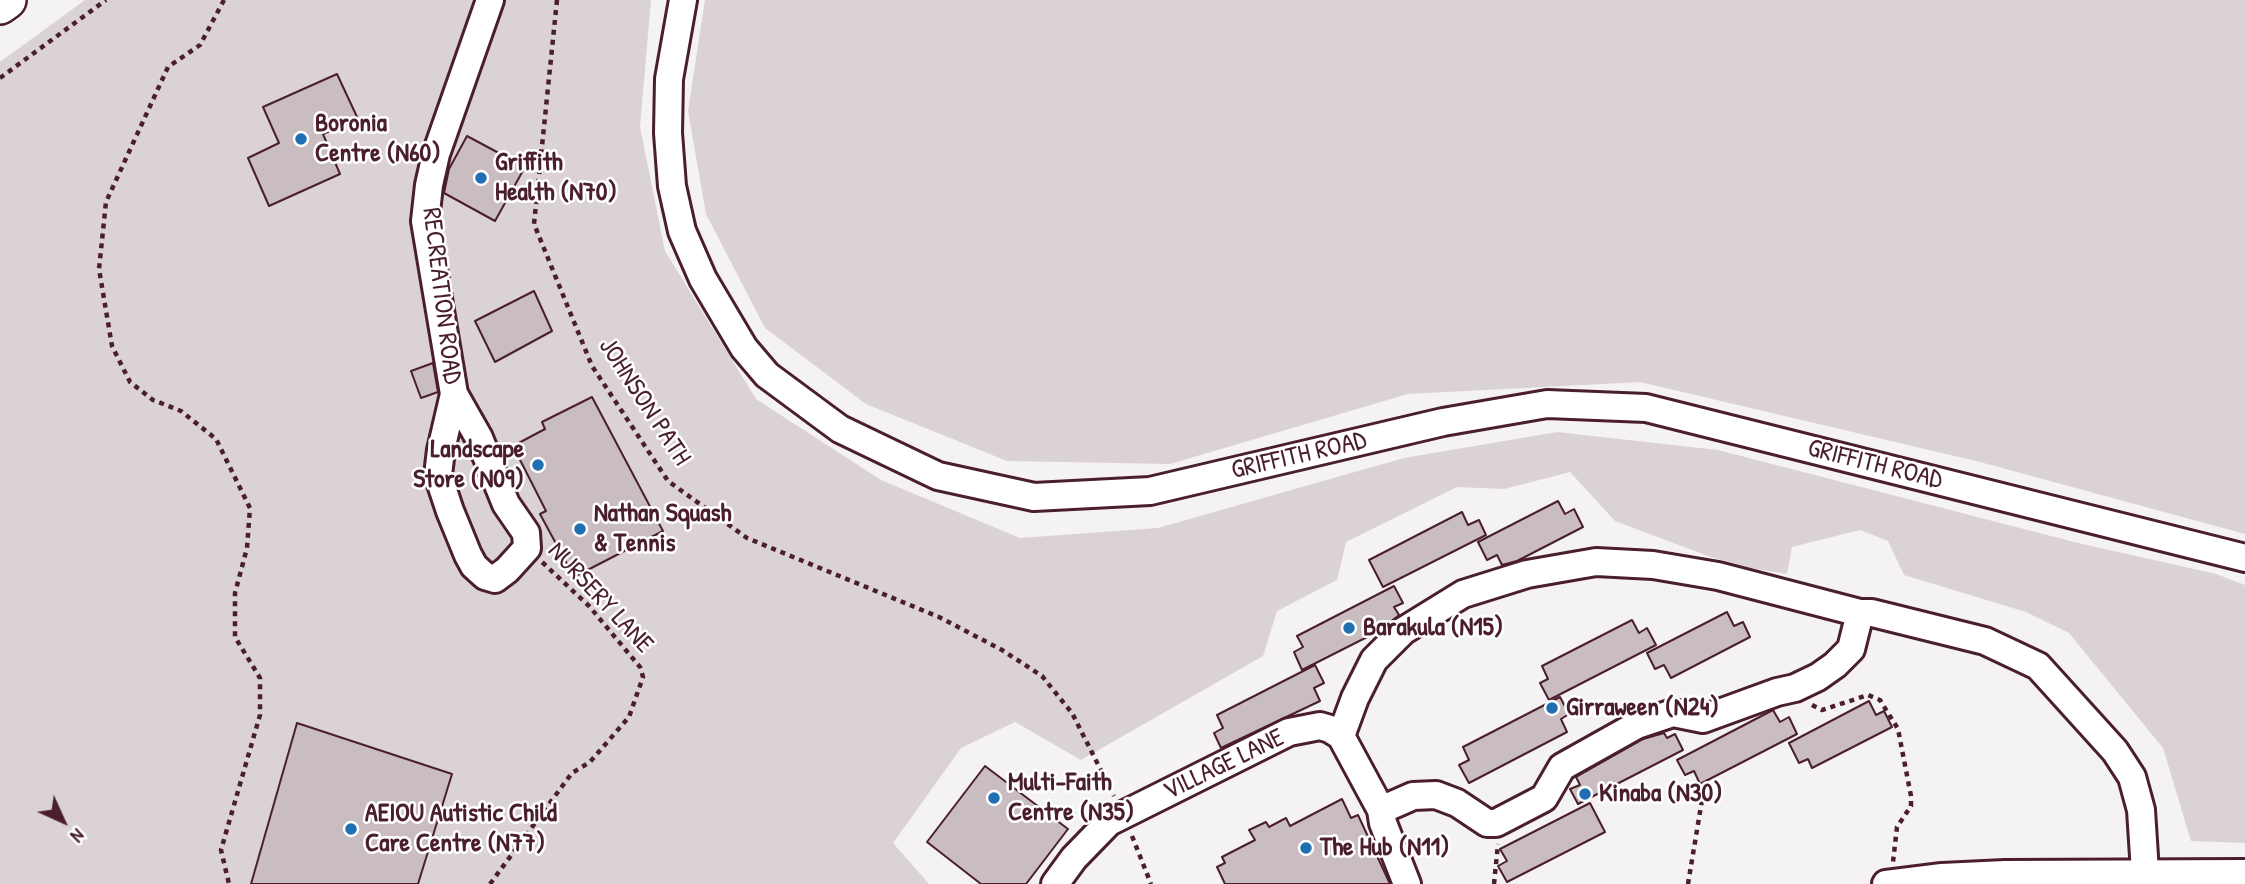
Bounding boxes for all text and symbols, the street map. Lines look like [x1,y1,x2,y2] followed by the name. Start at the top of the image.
[315,108,441,170] place label: Boronia Centre (N60)
[293,131,309,147] marker: Boronia Centre (N60)
[495,147,617,208] place label: Griffith Health (N70)
[473,170,489,186] marker: Griffith Health (N70)
[415,206,467,386] street label: RECREATION ROAD
[591,332,697,472] street label: JOHNSON PATH
[1228,425,1370,487] street label: GRIFFITH ROAD
[1804,433,1946,497] street label: GRIFFITH ROAD
[413,434,524,496] place label: Landscape Store (N09)
[530,457,546,473] marker: Landscape Store (N09)
[594,498,731,560] place label: Nathan Squash & Tennis
[572,521,588,537] marker: Nathan Squash & Tennis
[541,536,659,660] street label: NURSERY LANE
[1363,612,1503,644] place label: Barakula (N15)
[1341,620,1357,636] marker: Barakula (N15)
[1566,692,1719,724] place label: Girraween (N24)
[1544,700,1560,716] marker: Girraween (N24)
[1159,722,1289,808] street label: VILLAGE LANE
[1008,767,1134,828] place label: Multi-Faith Centre (N35)
[1599,778,1723,810] place label: Kinaba (N30)
[28,786,98,856] north arrow
[1577,786,1593,802] marker: Kinaba (N30)
[986,790,1002,806] marker: Multi-Faith Centre (N35)
[365,798,557,860] place label: AEIOU Autistic Child Care Centre (N77)
[343,821,359,837] marker: AEIOU Autistic Child Care Centre (N77)
[65,823,91,849] text: N
[1320,832,1450,864] place label: The Hub (N11)
[1298,840,1314,856] marker: The Hub (N11)

